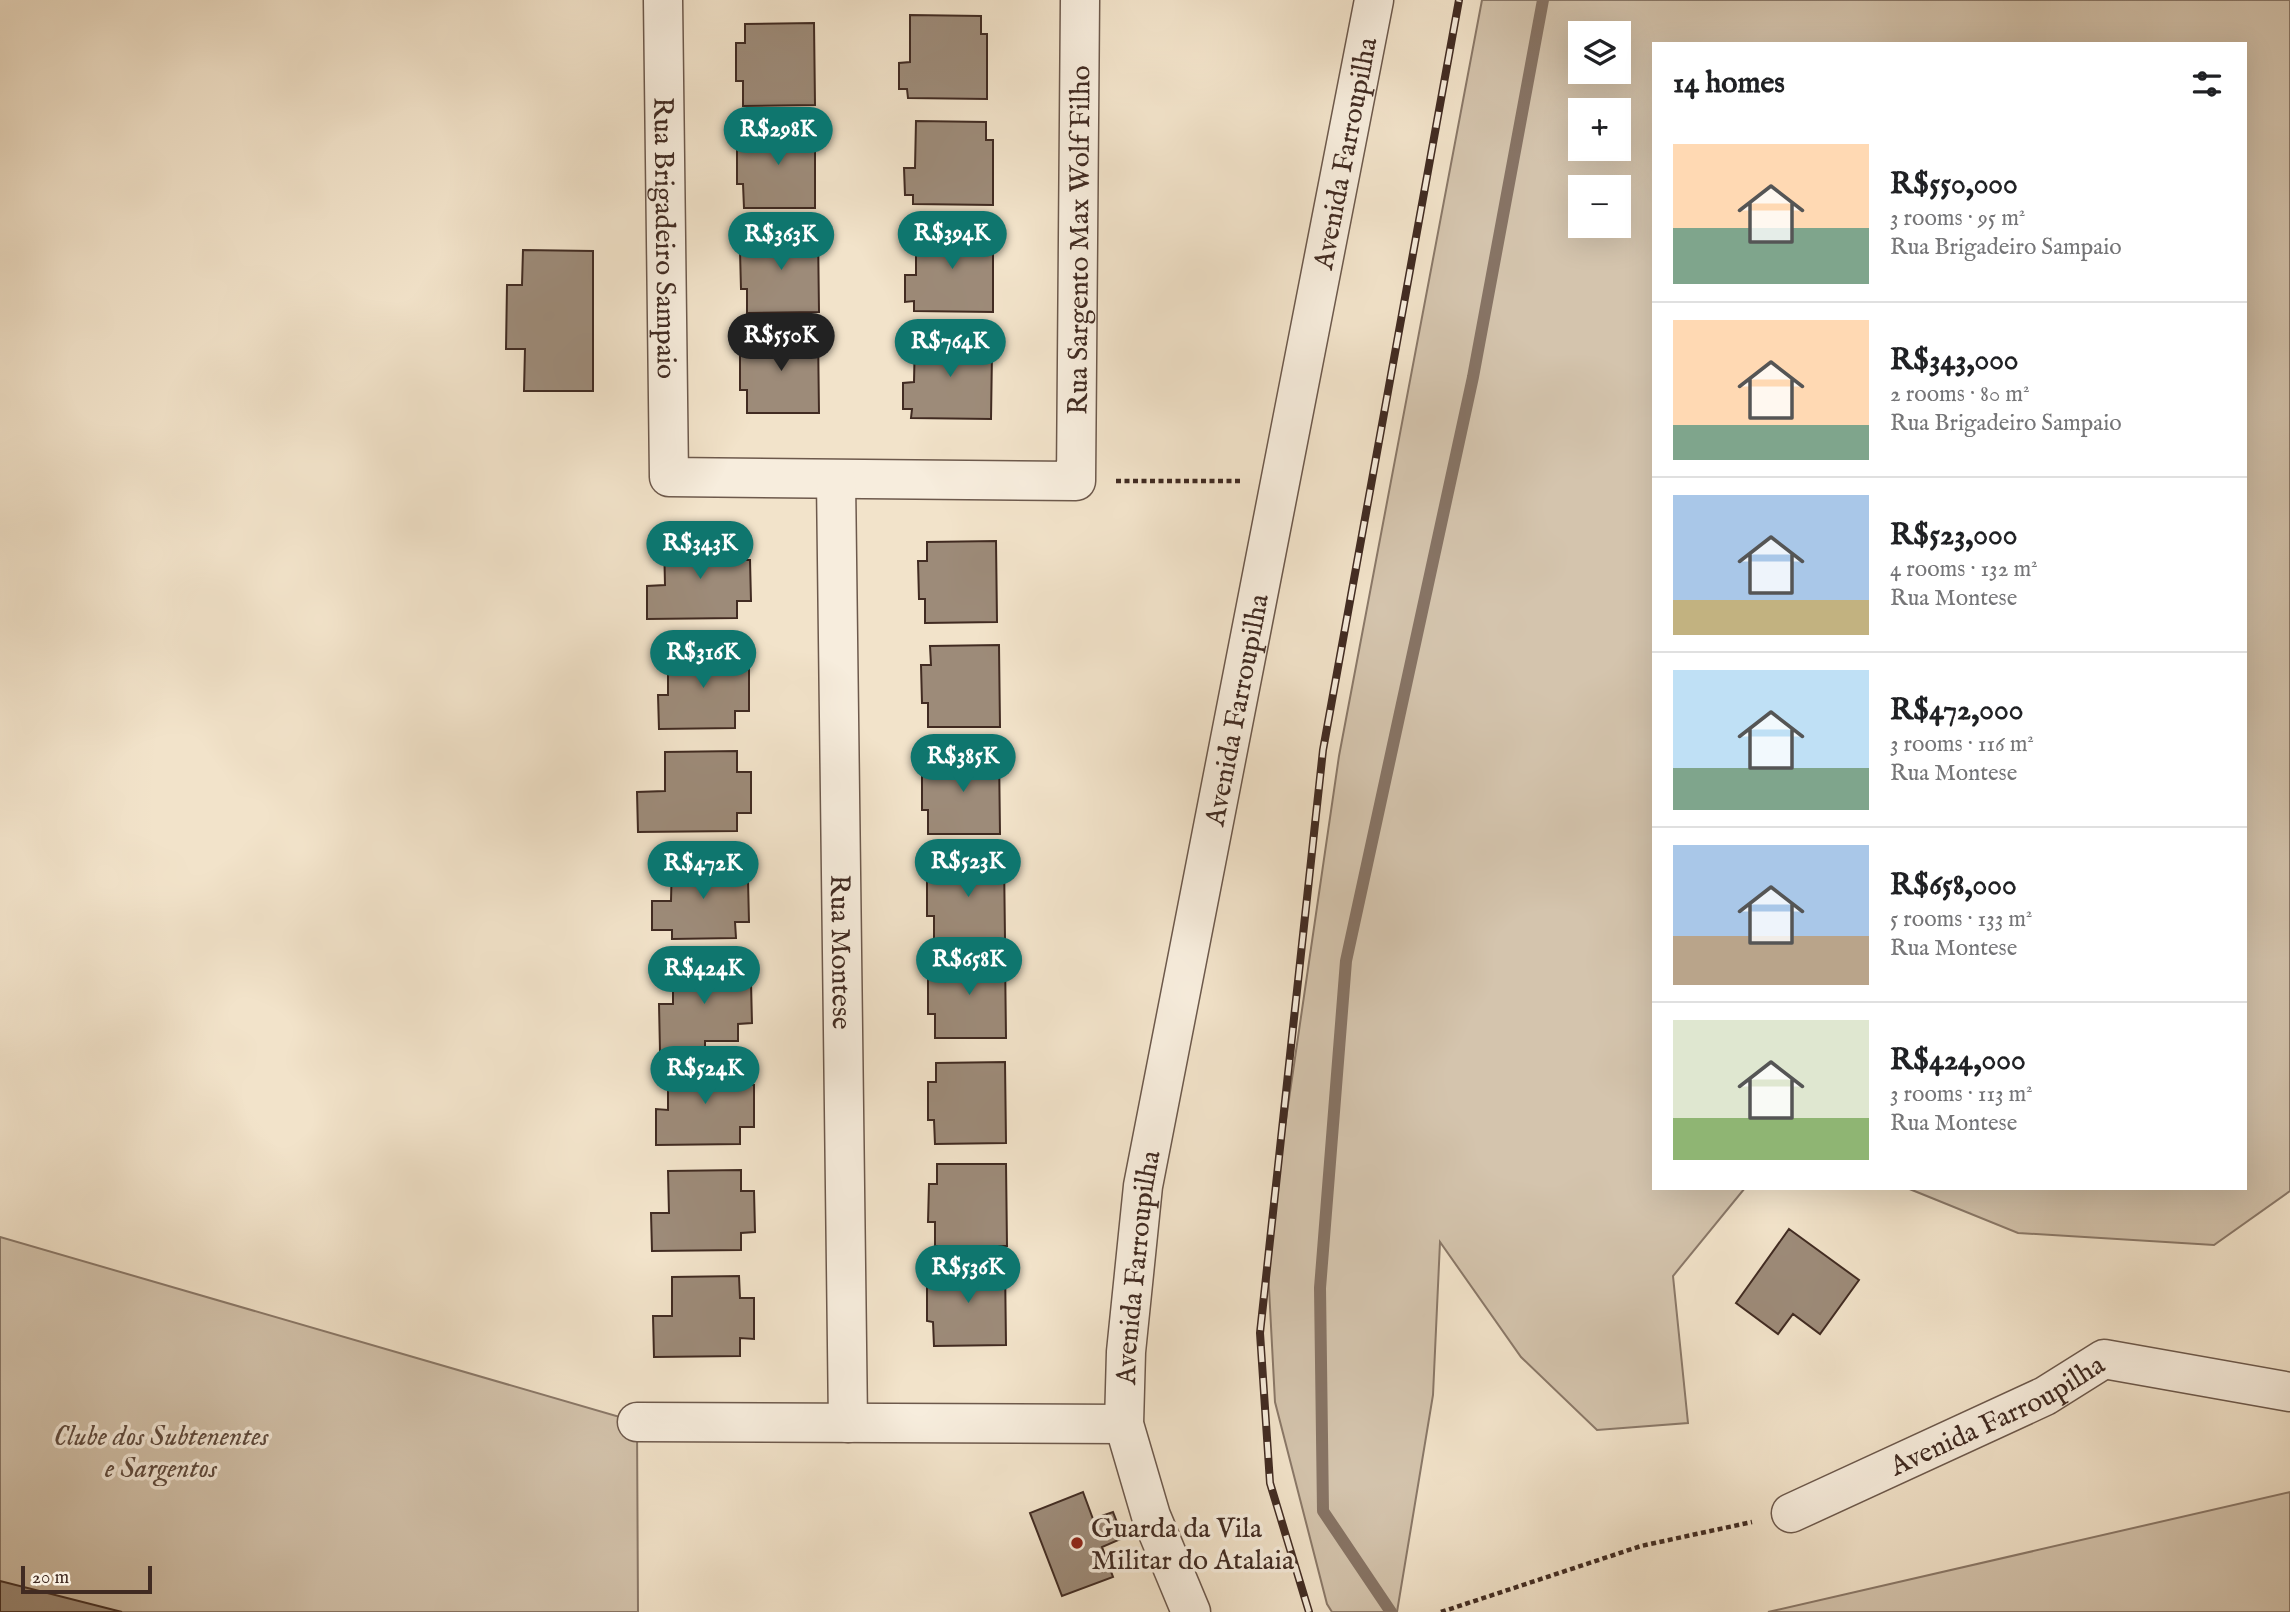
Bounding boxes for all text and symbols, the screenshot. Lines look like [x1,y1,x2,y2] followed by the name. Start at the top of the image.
[1568,21,1631,238] map controls
[1568,21,1631,84] button: layers
[1307,34,1387,274] street label: Avenida Farroupilha
[1062,65,1099,415] street label: Rua Sargento Max Wolf Filho
[1673,65,1785,103] text: 14 homes
[2188,65,2226,103] icon: filters
[644,97,683,379] street label: Rua Brigadeiro Sampaio
[1568,98,1631,161] button: +
[721,108,835,167] pin: R$298K
[740,115,816,144] text: R$298K
[1890,166,2018,204] text: R$550,000
[1729,172,1813,256] icon: home
[1568,175,1631,238] button: −
[1890,204,2025,233] text: 3 rooms · 95 m²
[724,212,838,272] pin: R$363K
[895,212,1009,271] pin: R$394K
[914,219,990,248] text: R$394K
[744,220,818,249] text: R$363K
[1890,233,2122,262] text: Rua Brigadeiro Sampaio
[724,314,838,373] pin: R$550K
[893,320,1007,379] pin: R$764K
[744,321,818,350] text: R$550K
[911,327,989,356] text: R$764K
[1890,342,2019,380] text: R$343,000
[1729,348,1813,432] icon: home
[1890,380,2030,409] text: 2 rooms · 80 m²
[1890,409,2122,438] text: Rua Brigadeiro Sampaio
[1890,517,2018,555] text: R$523,000
[643,522,757,581] pin: R$343K
[1729,523,1813,607] icon: home
[662,529,738,558] text: R$343K
[1890,555,2038,584] text: 4 rooms · 132 m²
[1890,584,2017,613] text: Rua Montese
[1198,590,1278,830] street label: Avenida Farroupilha
[646,630,760,690] pin: R$316K
[666,638,740,667] text: R$316K
[1890,692,2023,730] text: R$472,000
[1729,698,1813,782] icon: home
[1890,730,2034,759] text: 3 rooms · 116 m²
[906,734,1020,794] pin: R$385K
[927,742,999,771] text: R$385K
[1890,759,2017,788] text: Rua Montese
[911,839,1025,899] pin: R$523K
[646,842,760,901] pin: R$472K
[931,847,1005,876] text: R$523K
[664,849,742,878] text: R$472K
[1890,867,2017,905] text: R$658,000
[1729,873,1813,957] icon: home
[821,874,858,1030] street label: Rua Montese
[1890,905,2033,934] text: 5 rooms · 133 m²
[1890,934,2017,963] text: Rua Montese
[912,937,1026,997] pin: R$658K
[932,945,1006,974] text: R$658K
[647,946,761,1006] pin: R$424K
[664,954,744,983] text: R$424K
[1890,1042,2026,1080] text: R$424,000
[648,1046,762,1106] pin: R$524K
[1729,1048,1813,1132] icon: home
[666,1054,744,1083] text: R$524K
[1890,1080,2033,1109] text: 3 rooms · 113 m²
[1890,1109,2017,1138] text: Rua Montese
[1110,1147,1170,1386] street label: Avenida Farroupilha
[911,1246,1025,1305] pin: R$536K
[931,1253,1005,1282] text: R$536K
[1884,1348,2112,1486] street label: Avenida Farroupilha
[53,1420,270,1487] park label: Clube dos Subtenentes e Sargentos
[1091,1512,1295,1579] place label: Guarda da Vila Militar do Atalaia
[1069,1535,1085,1551] marker: Guarda da Vila Militar do Atalaia
[21,1563,152,1595] scale bar
[32,1566,69,1590] text: 20 m

